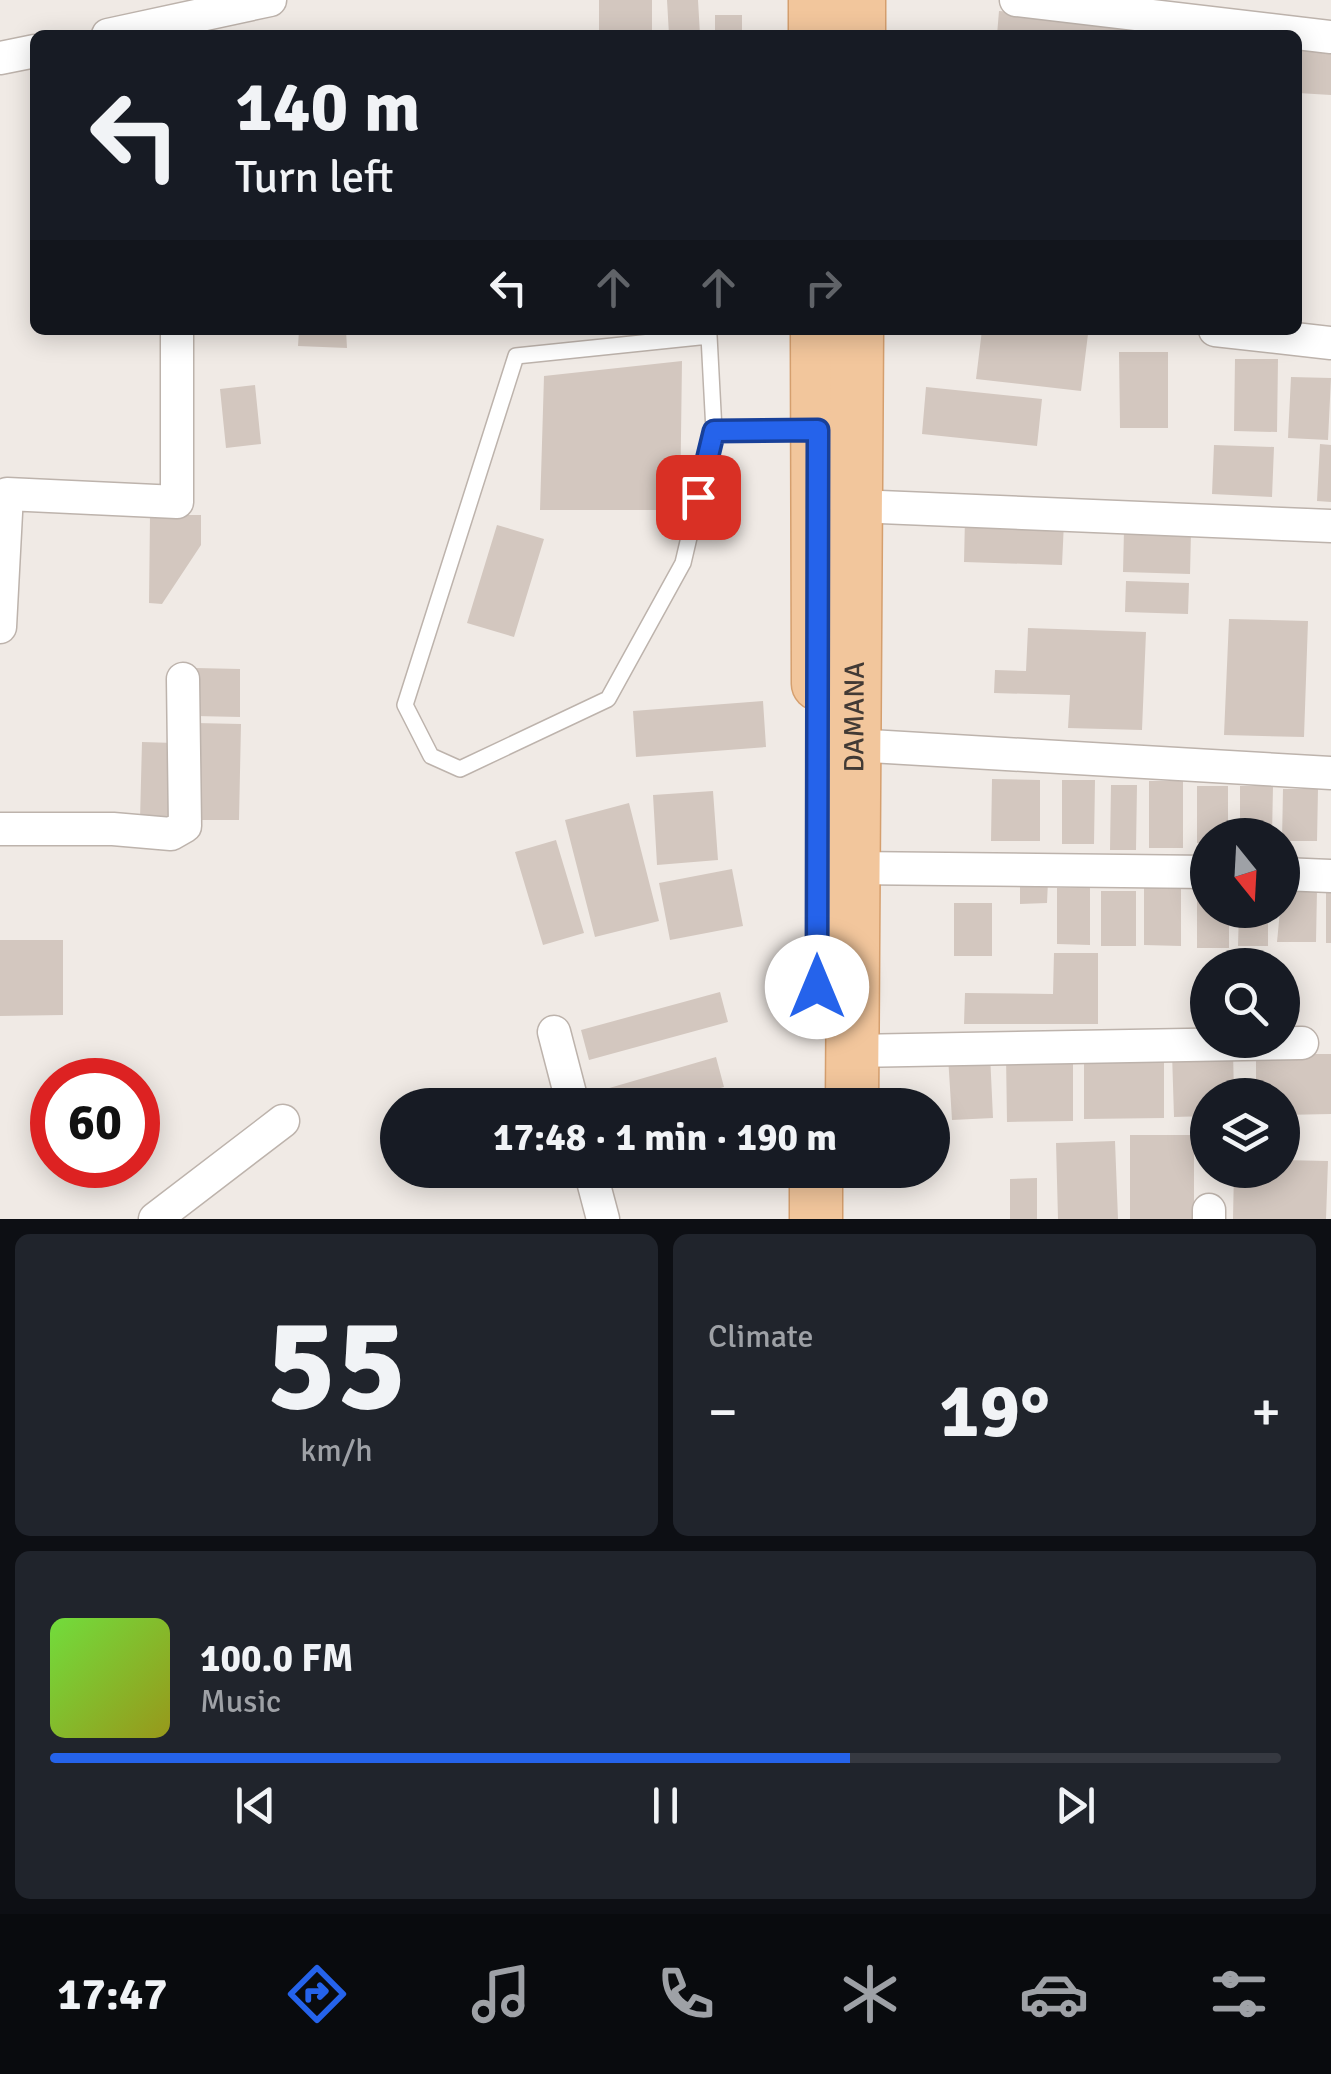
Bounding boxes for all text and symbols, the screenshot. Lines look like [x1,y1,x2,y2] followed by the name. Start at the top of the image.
[235,64,420,150] text: 140 m
[70,70,200,200] icon: left
[235,150,394,205] text: Turn left
[481,260,536,315] icon: left
[586,260,641,315] icon: ahead
[691,260,746,315] icon: ahead
[796,260,851,315] icon: right
[656,455,741,540] pin
[671,470,726,525] icon: arrive
[837,661,872,773] street label: DAMANA
[1190,818,1300,928] north arrow
[1190,818,1300,1188] map controls
[765,935,869,1039] position arrow
[1190,948,1300,1058] button: search
[30,1058,160,1188] speed limit sign: 60
[1190,1078,1300,1188] button: layers
[493,1114,837,1161] text: 17:48 · 1 min · 190 m
[266,1286,407,1446] text: 55
[708,1317,814,1356] text: Climate
[939,1365,1050,1458] text: 19°
[708,1378,738,1446] text: −
[1251,1378,1281,1446] text: +
[300,1431,373,1470] text: km/h
[200,1635,353,1682] text: 100.0 FM
[200,1682,281,1721] text: Music
[228,1778,283,1833] icon: previous
[638,1778,693,1833] icon: pause
[1048,1778,1103,1833] icon: next
[282,1959,352,2029] icon: directions
[466,1959,536,2029] icon: music
[651,1959,721,2029] icon: phone
[835,1959,905,2029] icon: climate
[1019,1959,1089,2029] icon: car
[1204,1959,1274,2029] icon: filters
[57,1967,168,2022] text: 17:47

